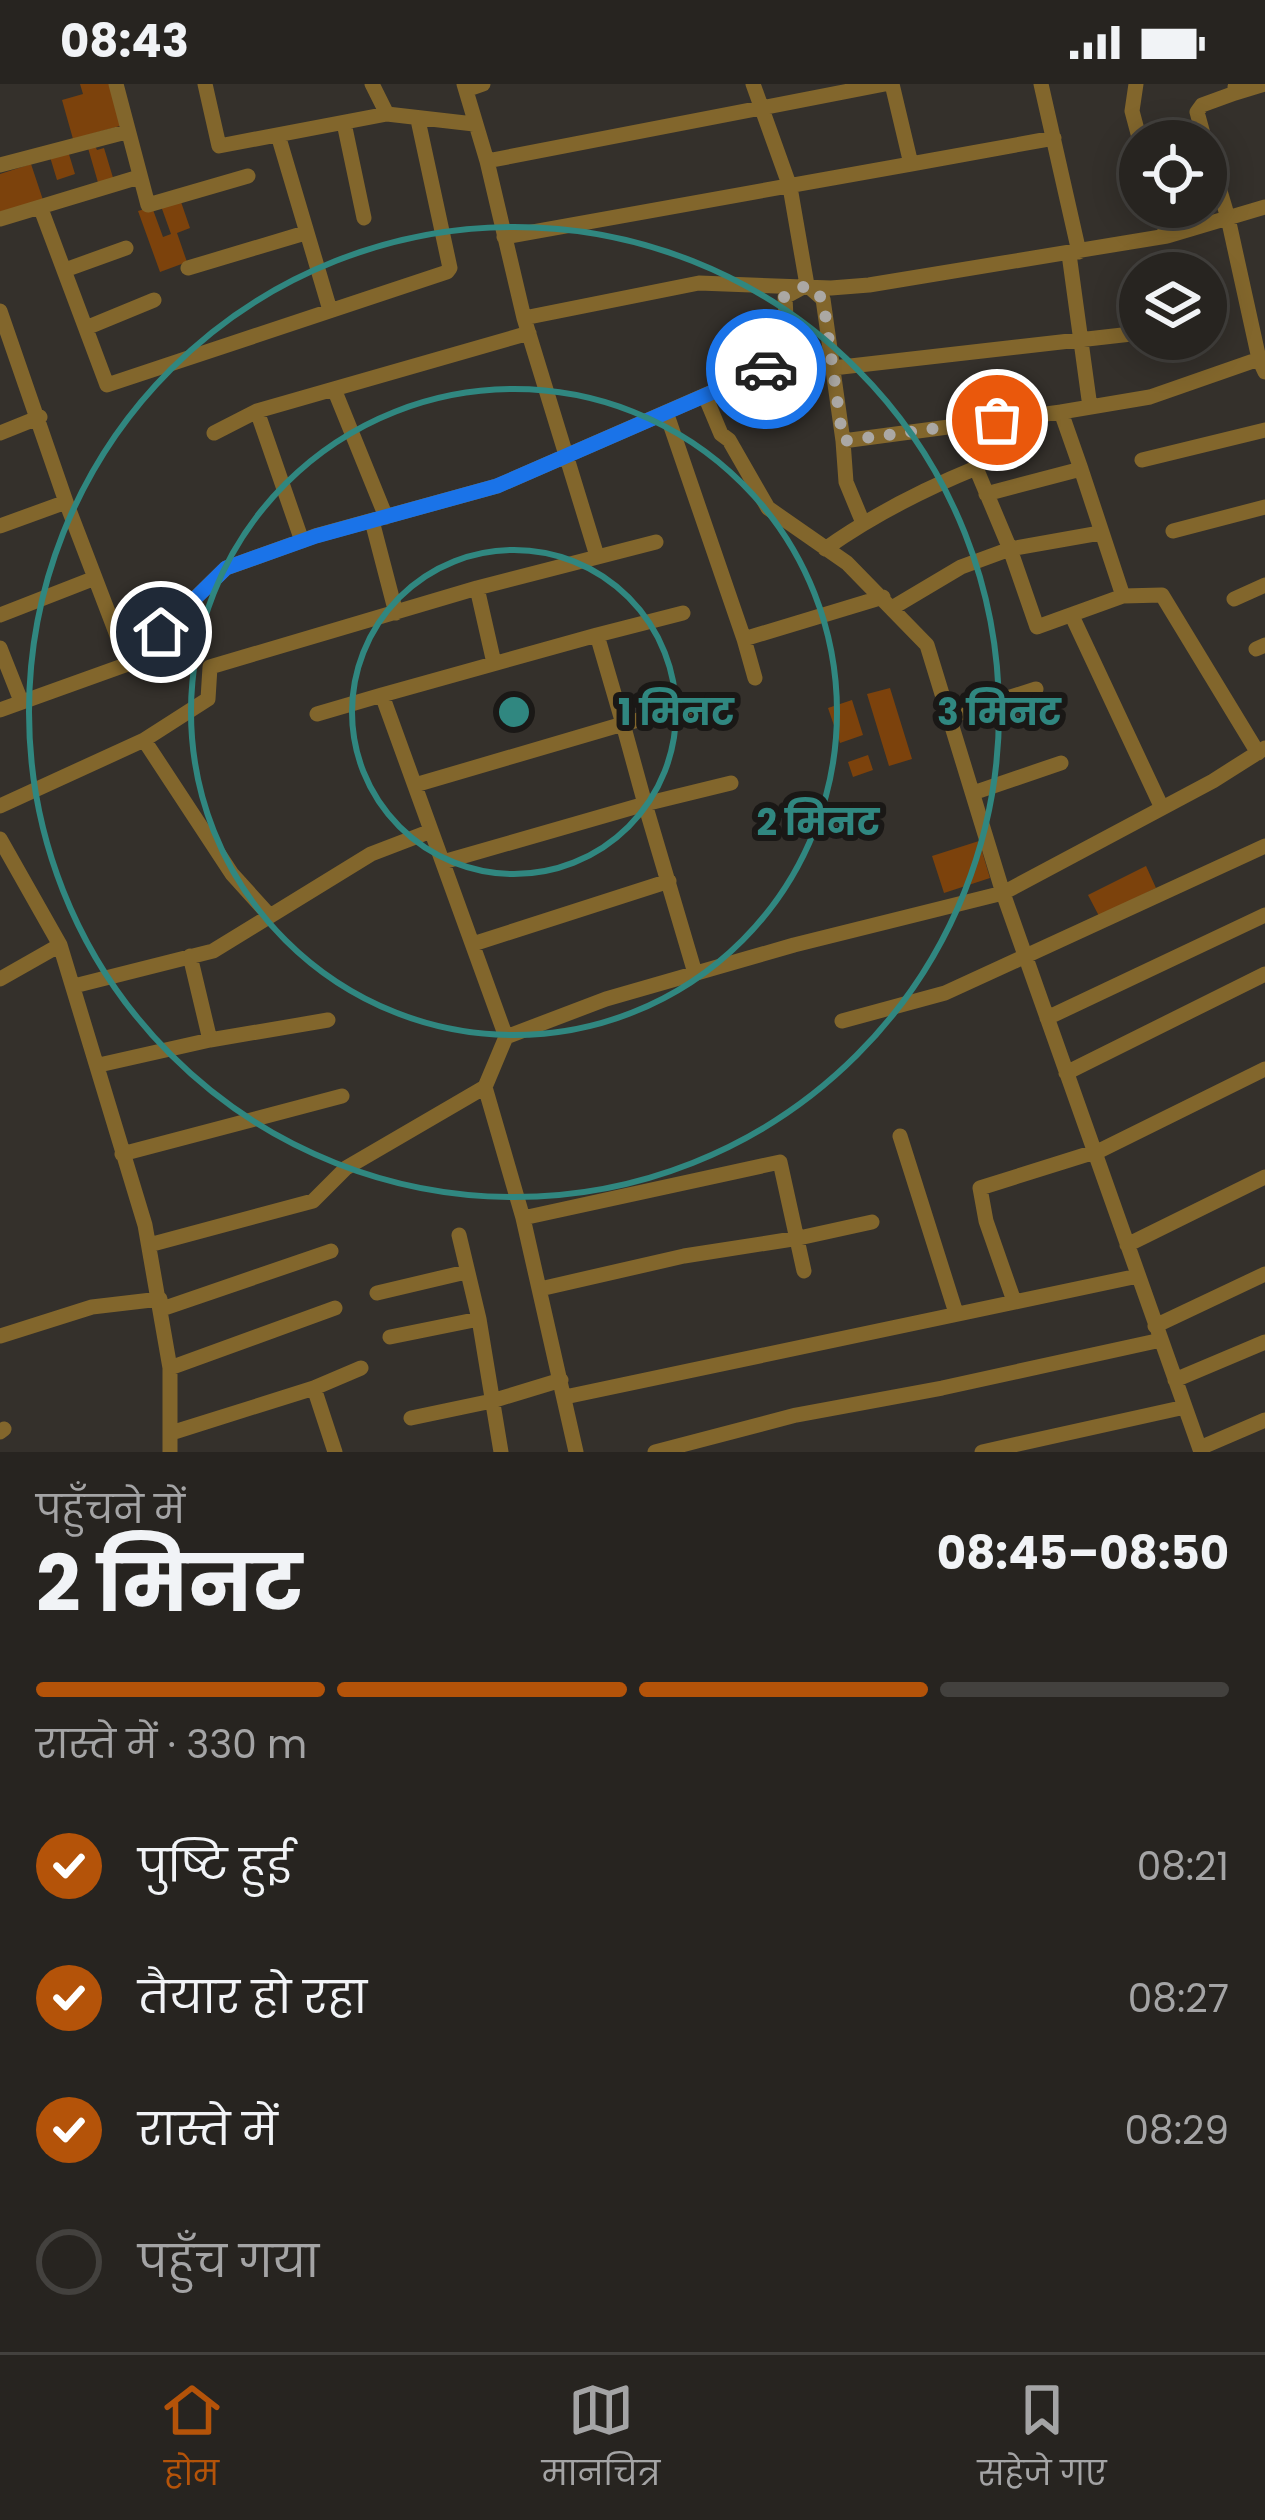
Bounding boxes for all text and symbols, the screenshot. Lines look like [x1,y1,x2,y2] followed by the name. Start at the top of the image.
[60,10,189,73] text: 08:43
[1119,120,1227,360] map controls
[1119,120,1227,228] button: locate
[1119,252,1227,360] button: layers
[706,309,826,429] courier
[733,336,799,402] icon: car
[946,369,1048,471] pin
[964,387,1030,453] icon: bag
[110,581,212,683] pin
[128,599,194,665] icon: home
[618,687,735,738] text: 1 मिनट
[937,687,1062,738] text: 3 मिनट
[493,691,535,733] centre of rings
[757,797,880,848] text: 2 मिनट
[36,1482,185,1537] text: पहुँचने में
[937,1522,1229,1585] text: 08:45–08:50
[36,1529,302,1638] text: 2 मिनट
[36,1717,307,1772] text: रास्ते में · 330 m
[36,1833,102,1899] icon: check
[138,1834,292,1897] text: पुष्टि हुई
[1137,1839,1229,1894] text: 08:21
[36,1965,102,2031] icon: check
[138,1966,367,2029] text: तैयार हो रहा
[1128,1971,1229,2026] text: 08:27
[36,2097,102,2163] icon: check
[138,2098,278,2161] text: रास्ते में
[1125,2103,1229,2158] text: 08:29
[138,2230,319,2293] text: पहुँच गया
[159,2377,225,2499] tab: होम
[542,2377,660,2499] tab: मानचित्र
[977,2377,1106,2499] tab: सहेजे गए

